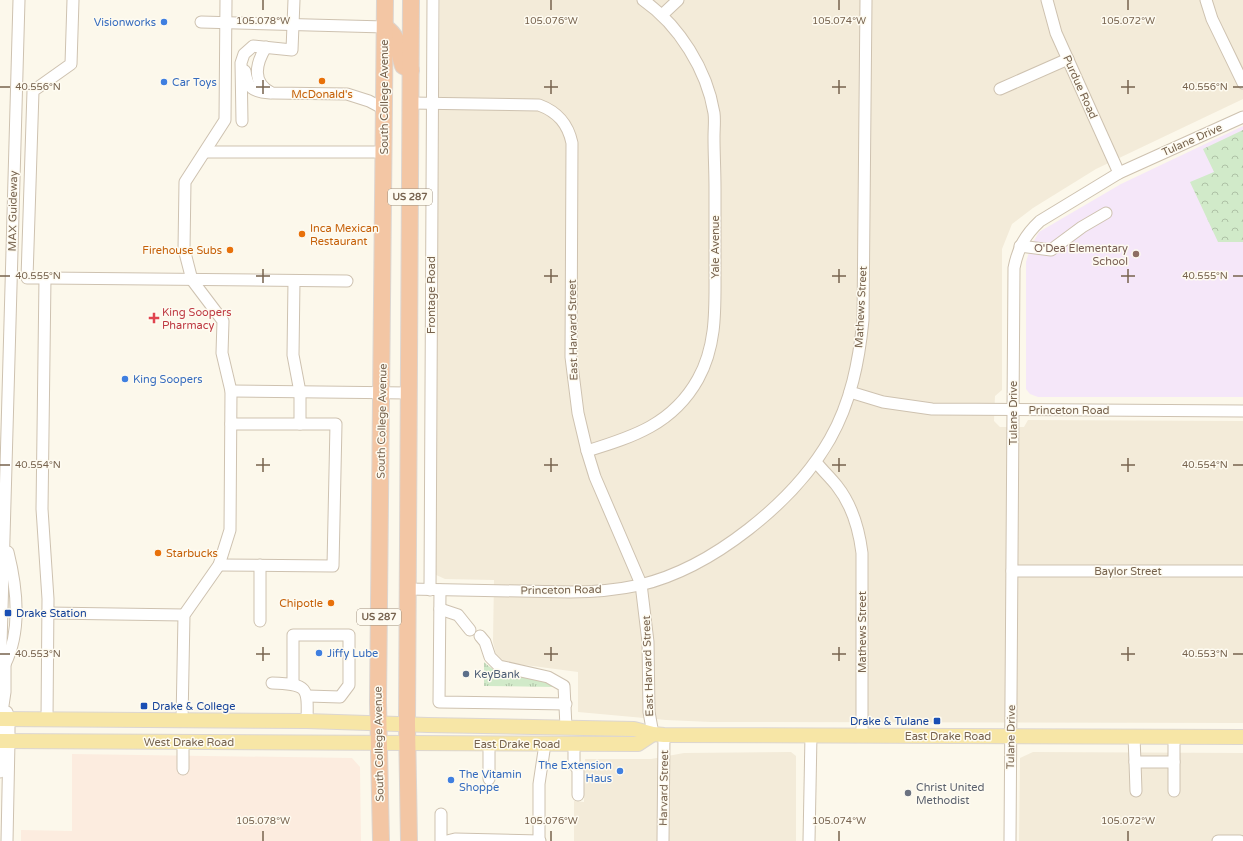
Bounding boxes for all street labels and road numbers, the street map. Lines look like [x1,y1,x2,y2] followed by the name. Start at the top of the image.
[378,39,391,155] street label: South College Avenue
[1060,53,1100,121] street label: Purdue Road
[1160,121,1224,159] street label: Tulane Drive
[6,170,20,252] street label: MAX Guideway
[388,189,432,205] road number: US 287
[709,215,722,279] street label: Yale Avenue
[425,256,438,334] street label: Frontage Road
[852,266,870,348] street label: Mathews Street
[566,279,580,381] street label: East Harvard Street
[374,363,390,479] street label: South College Avenue
[1007,381,1020,445] street label: Tulane Drive
[1028,404,1110,417] street label: Princeton Road
[1094,565,1162,578] street label: Baylor Street
[520,583,602,597] street label: Princeton Road
[856,591,869,673] street label: Mathews Street
[357,609,401,625] road number: US 287
[640,615,656,717] street label: East Harvard Street
[371,686,387,802] street label: South College Avenue
[1004,705,1018,769] street label: Tulane Drive
[905,730,991,743] street label: East Drake Road
[144,736,234,749] street label: West Drake Road
[474,738,560,751] street label: East Drake Road
[657,750,671,826] street label: Harvard Street

